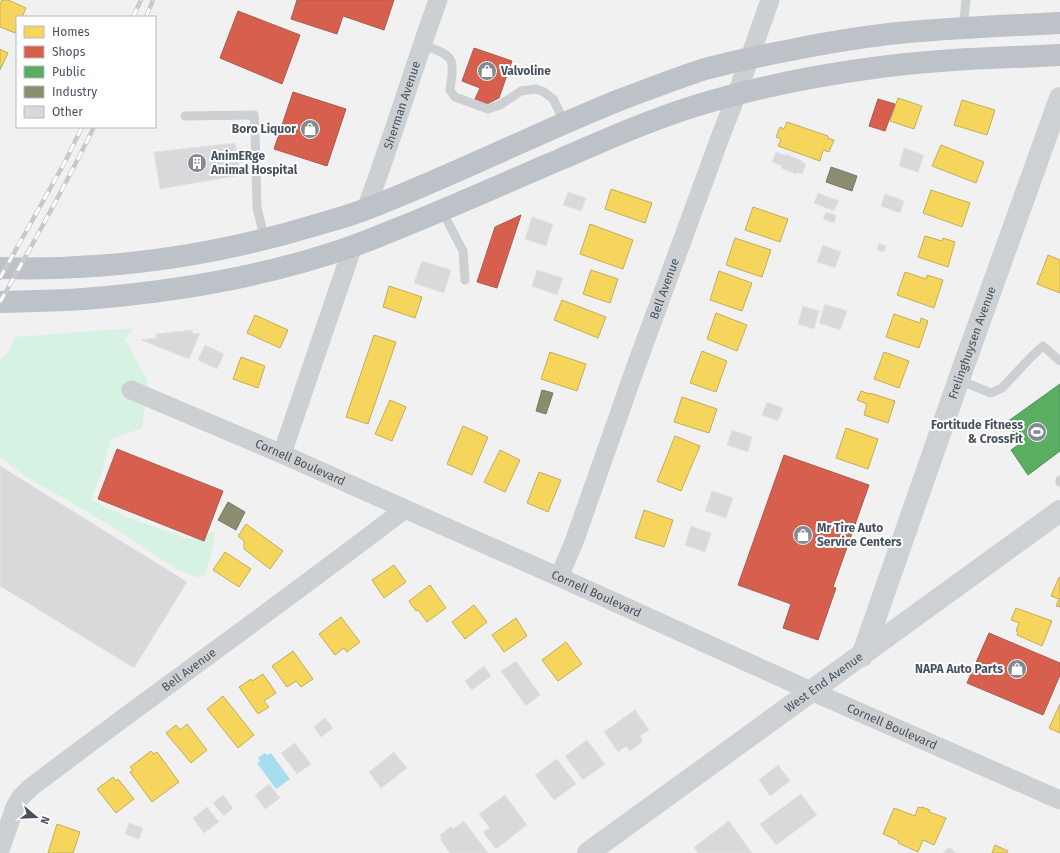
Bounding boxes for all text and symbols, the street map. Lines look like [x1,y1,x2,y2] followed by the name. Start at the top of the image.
[16,16,156,128] legend
[52,25,90,39] text: Homes
[52,45,86,59] text: Shops
[381,59,423,151] street label: Sherman Avenue
[476,60,498,82] shop icon: Valvoline
[500,64,551,78] place label: Valvoline
[52,65,86,79] text: Public
[52,85,97,99] text: Industry
[52,105,83,119] text: Other
[299,118,321,140] shop icon: Boro Liquor
[232,122,296,136] place label: Boro Liquor
[210,149,298,177] place label: AnimERge Animal Hospital
[186,152,208,174] building icon: AnimERge Animal Hospital
[647,256,682,321] street label: Bell Avenue
[946,285,999,401] street label: Frelinghuysen Avenue
[931,418,1023,446] place label: Fortitude Fitness & CrossFit
[1026,421,1048,443] sports icon: Fortitude Fitness & CrossFit
[253,436,347,488] street label: Cornell Boulevard
[817,521,902,549] place label: Mr Tire Auto Service Centers
[792,524,814,546] shop icon: Mr Tire Auto Service Centers
[549,568,643,620] street label: Cornell Boulevard
[159,645,219,694] street label: Bell Avenue
[782,650,866,715] street label: West End Avenue
[1006,658,1028,680] shop icon: NAPA Auto Parts
[915,662,1003,676] place label: NAPA Auto Parts
[845,701,939,752] street label: Cornell Boulevard
[16,797,56,837] north arrow
[38,815,52,826] text: N

